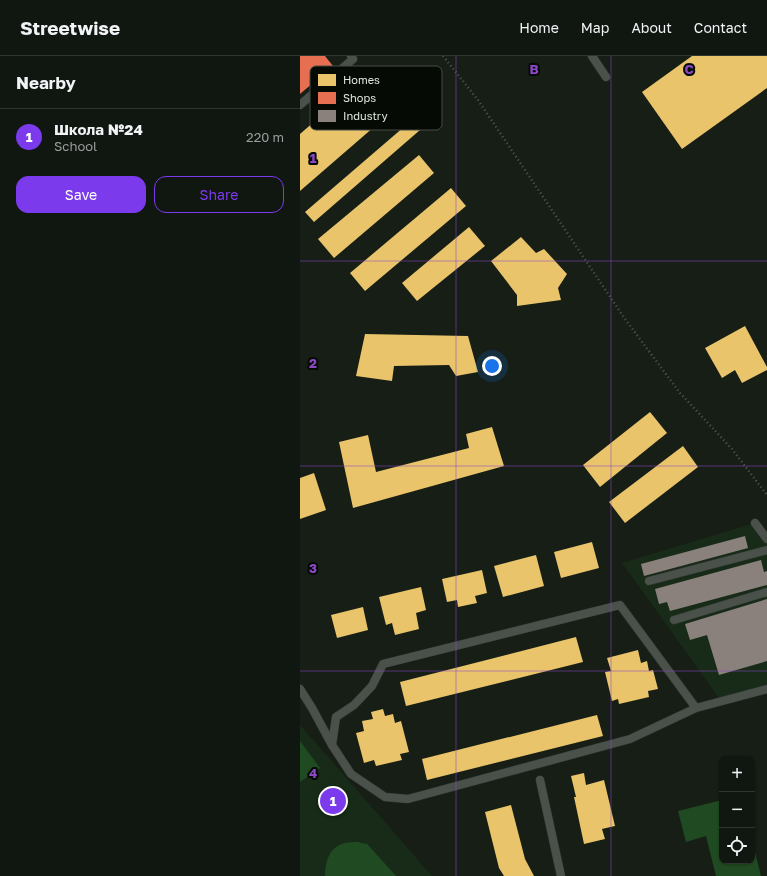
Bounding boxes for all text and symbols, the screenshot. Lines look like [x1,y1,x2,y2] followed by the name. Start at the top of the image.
[20,16,120,39] text: Streetwise
[519,19,559,36] text: Home
[581,19,609,36] text: Map
[631,19,672,36] text: About
[694,19,747,36] text: Contact
[529,61,539,77] text: B
[684,61,694,77] text: C
[310,66,442,130] legend
[16,72,76,93] text: Nearby
[343,73,380,86] text: Homes
[343,91,376,104] text: Shops
[343,109,388,122] text: Industry
[54,120,143,138] text: Школа №24
[26,129,32,145] text: 1
[246,129,284,145] text: 220 m
[54,138,97,154] text: School
[310,150,317,166] text: 1
[16,176,146,213] button: Save
[154,176,284,213] button: Share
[309,355,317,371] text: 2
[482,356,502,376] your location
[309,560,317,576] text: 3
[719,756,755,864] map controls
[719,756,755,792] button: +
[309,765,317,781] text: 4
[320,786,346,816] pin: 1
[719,792,755,828] button: −
[719,828,755,864] button: locate

